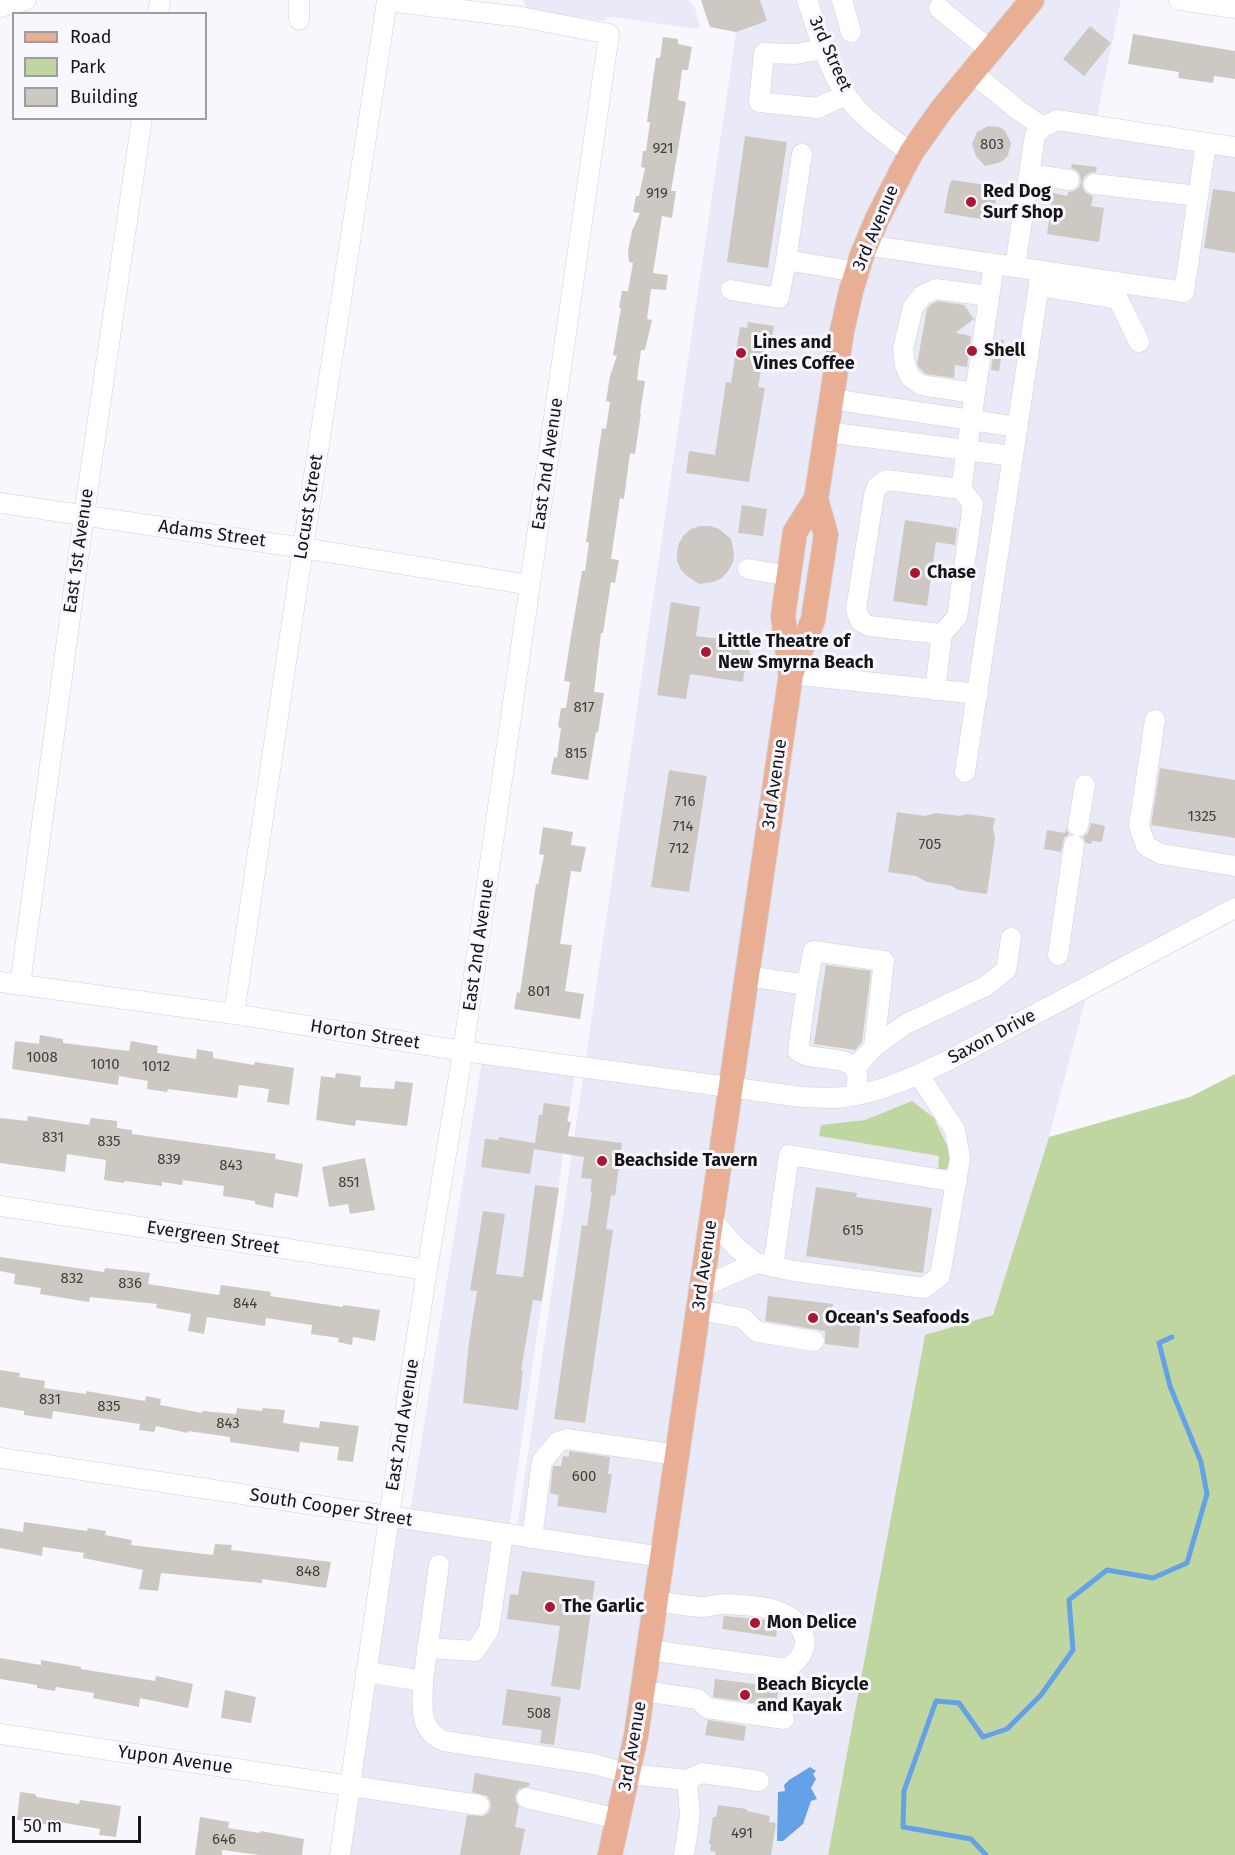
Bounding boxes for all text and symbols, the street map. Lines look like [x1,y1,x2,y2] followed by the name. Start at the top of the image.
[12,12,207,120] legend
[804,13,856,95] street label: 3rd Street
[70,26,112,48] text: Road
[70,56,105,78] text: Park
[70,86,137,108] text: Building
[980,136,1004,154] house number: 803
[652,140,674,158] house number: 921
[983,181,1063,224] place label: Red Dog Surf Shop
[848,182,904,274] street label: 3rd Avenue
[646,185,668,203] house number: 919
[964,195,978,209] marker: Red Dog Surf Shop
[753,332,855,374] place label: Lines and Vines Coffee
[984,340,1025,362] place label: Shell
[965,344,979,358] marker: Shell
[734,346,748,360] marker: Lines and Vines Coffee
[528,396,568,532] street label: East 2nd Avenue
[290,453,328,561] street label: Locust Street
[60,487,98,615] street label: East 1st Avenue
[157,516,267,552] street label: Adams Street
[927,562,976,584] place label: Chase
[908,566,922,580] marker: Chase
[718,631,874,674] place label: Little Theatre of New Smyrna Beach
[699,645,713,659] marker: Little Theatre of New Smyrna Beach
[574,699,594,717] house number: 817
[758,738,792,830] street label: 3rd Avenue
[565,745,587,763] house number: 815
[675,793,695,811] house number: 716
[1188,808,1216,826] house number: 1325
[673,818,693,836] house number: 714
[919,836,941,854] house number: 705
[669,840,689,858] house number: 712
[459,877,499,1013] street label: East 2nd Avenue
[528,983,550,1001] house number: 801
[944,1005,1040,1069] street label: Saxon Drive
[309,1016,421,1054] street label: Horton Street
[26,1049,58,1067] house number: 1008
[90,1056,120,1074] house number: 1010
[142,1058,170,1076] house number: 1012
[42,1129,64,1147] house number: 831
[97,1133,121,1151] house number: 835
[614,1150,758,1172] place label: Beachside Tavern
[157,1151,181,1169] house number: 839
[595,1154,609,1168] marker: Beachside Tavern
[219,1157,243,1175] house number: 843
[338,1174,360,1192] house number: 851
[145,1217,281,1259] street label: Evergreen Street
[688,1219,722,1311] street label: 3rd Avenue
[842,1222,864,1240] house number: 615
[60,1270,84,1288] house number: 832
[118,1275,142,1293] house number: 836
[233,1295,257,1313] house number: 844
[825,1307,969,1329] place label: Ocean's Seafoods
[806,1311,820,1325] marker: Ocean's Seafoods
[382,1357,424,1493] street label: East 2nd Avenue
[39,1391,61,1409] house number: 831
[97,1398,121,1416] house number: 835
[216,1415,240,1433] house number: 843
[572,1468,596,1486] house number: 600
[248,1484,414,1532] street label: South Cooper Street
[296,1563,320,1581] house number: 848
[562,1596,644,1618] place label: The Garlic
[543,1600,557,1614] marker: The Garlic
[767,1612,857,1634] place label: Mon Delice
[748,1616,762,1630] marker: Mon Delice
[757,1674,869,1716] place label: Beach Bicycle and Kayak
[738,1688,752,1702] marker: Beach Bicycle and Kayak
[614,1699,652,1793] street label: 3rd Avenue
[527,1705,551,1723] house number: 508
[116,1741,234,1779] street label: Yupon Avenue
[15,1804,144,1842] scale bar
[23,1815,62,1837] text: 50 m
[731,1825,753,1843] house number: 491
[212,1831,236,1849] house number: 646

